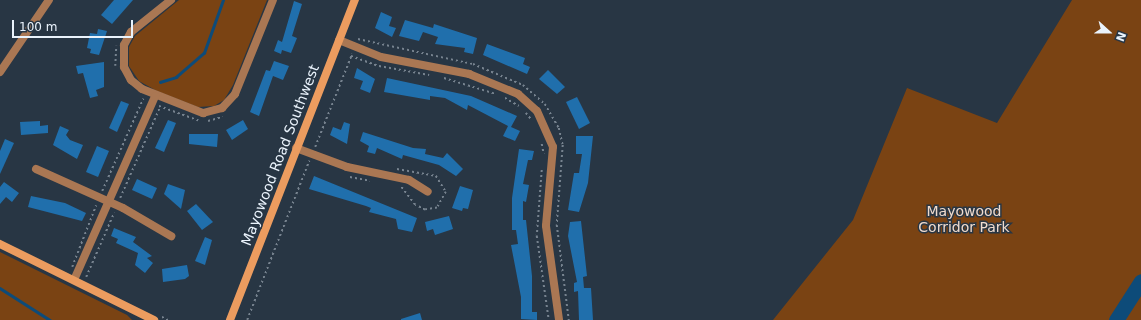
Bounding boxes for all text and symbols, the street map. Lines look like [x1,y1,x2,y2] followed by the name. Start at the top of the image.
[14,12,135,38] scale bar
[1089,12,1129,52] north arrow
[19,20,57,34] text: 100 m
[1113,30,1128,43] text: N
[238,62,322,248] street label: Mayowood Road Southwest
[918,203,1010,236] park label: Mayowood Corridor Park

